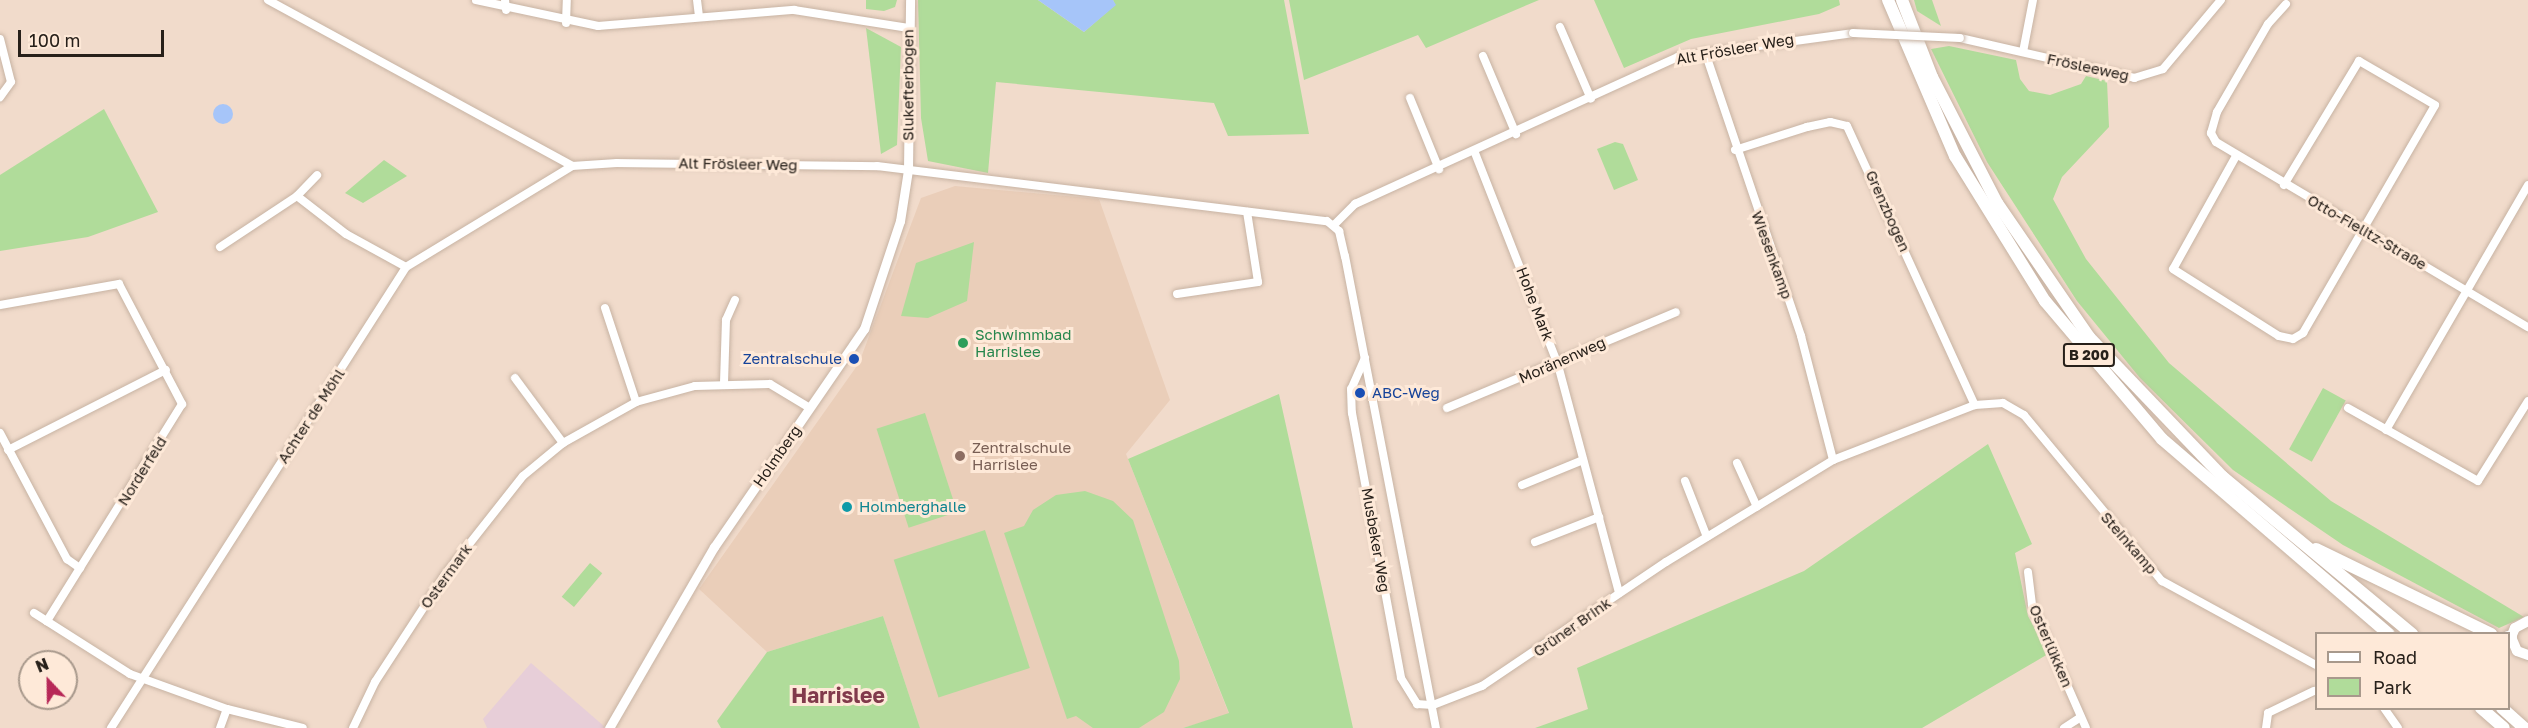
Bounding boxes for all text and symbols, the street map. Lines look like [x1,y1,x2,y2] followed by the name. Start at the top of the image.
[21,18,166,56] scale bar
[29,29,80,51] text: 100 m
[899,29,917,141] street label: Slukefterbogen
[1675,30,1795,68] street label: Alt Frösleer Weg
[2045,50,2131,84] street label: Frösleeweg
[678,154,798,174] street label: Alt Frösleer Weg
[1862,167,1914,255] street label: Grenzbogen
[2304,191,2430,273] street label: Otto-Fielitz-Straße
[1748,209,1796,301] street label: Wiesenkamp
[1513,264,1557,344] street label: Hohe Mark
[975,325,1071,360] place label: Schwimmbad Harrislee
[1516,333,1608,387] street label: Moränenweg
[956,336,970,350] marker: Schwimmbad Harrislee
[2062,344,2116,366] road number: B 200
[743,350,842,368] place label: Zentralschule
[847,352,861,366] marker: Zentralschule
[274,365,348,467] street label: Achter de Möhl
[1372,384,1440,402] place label: ABC-Weg
[1353,386,1367,400] marker: ABC-Weg
[749,422,805,490] street label: Holmberg
[114,433,170,509] street label: Norderfeld
[972,438,1071,473] place label: Zentralschule Harrislee
[953,449,967,463] marker: Zentralschule Harrislee
[1358,486,1394,594] street label: Musbeker Weg
[859,498,966,516] place label: Holmberghalle
[840,500,854,514] marker: Holmberghalle
[2097,508,2161,578] street label: Steinkamp
[416,540,476,612] street label: Ostermark
[1530,594,1614,660] street label: Grüner Brink
[2026,602,2076,690] street label: Osterlükken
[2315,632,2510,710] legend
[2373,646,2417,668] text: Road
[18,650,78,710] north arrow
[33,654,51,677] text: N
[2373,676,2412,698] text: Park
[791,682,885,708] district label: Harrislee

